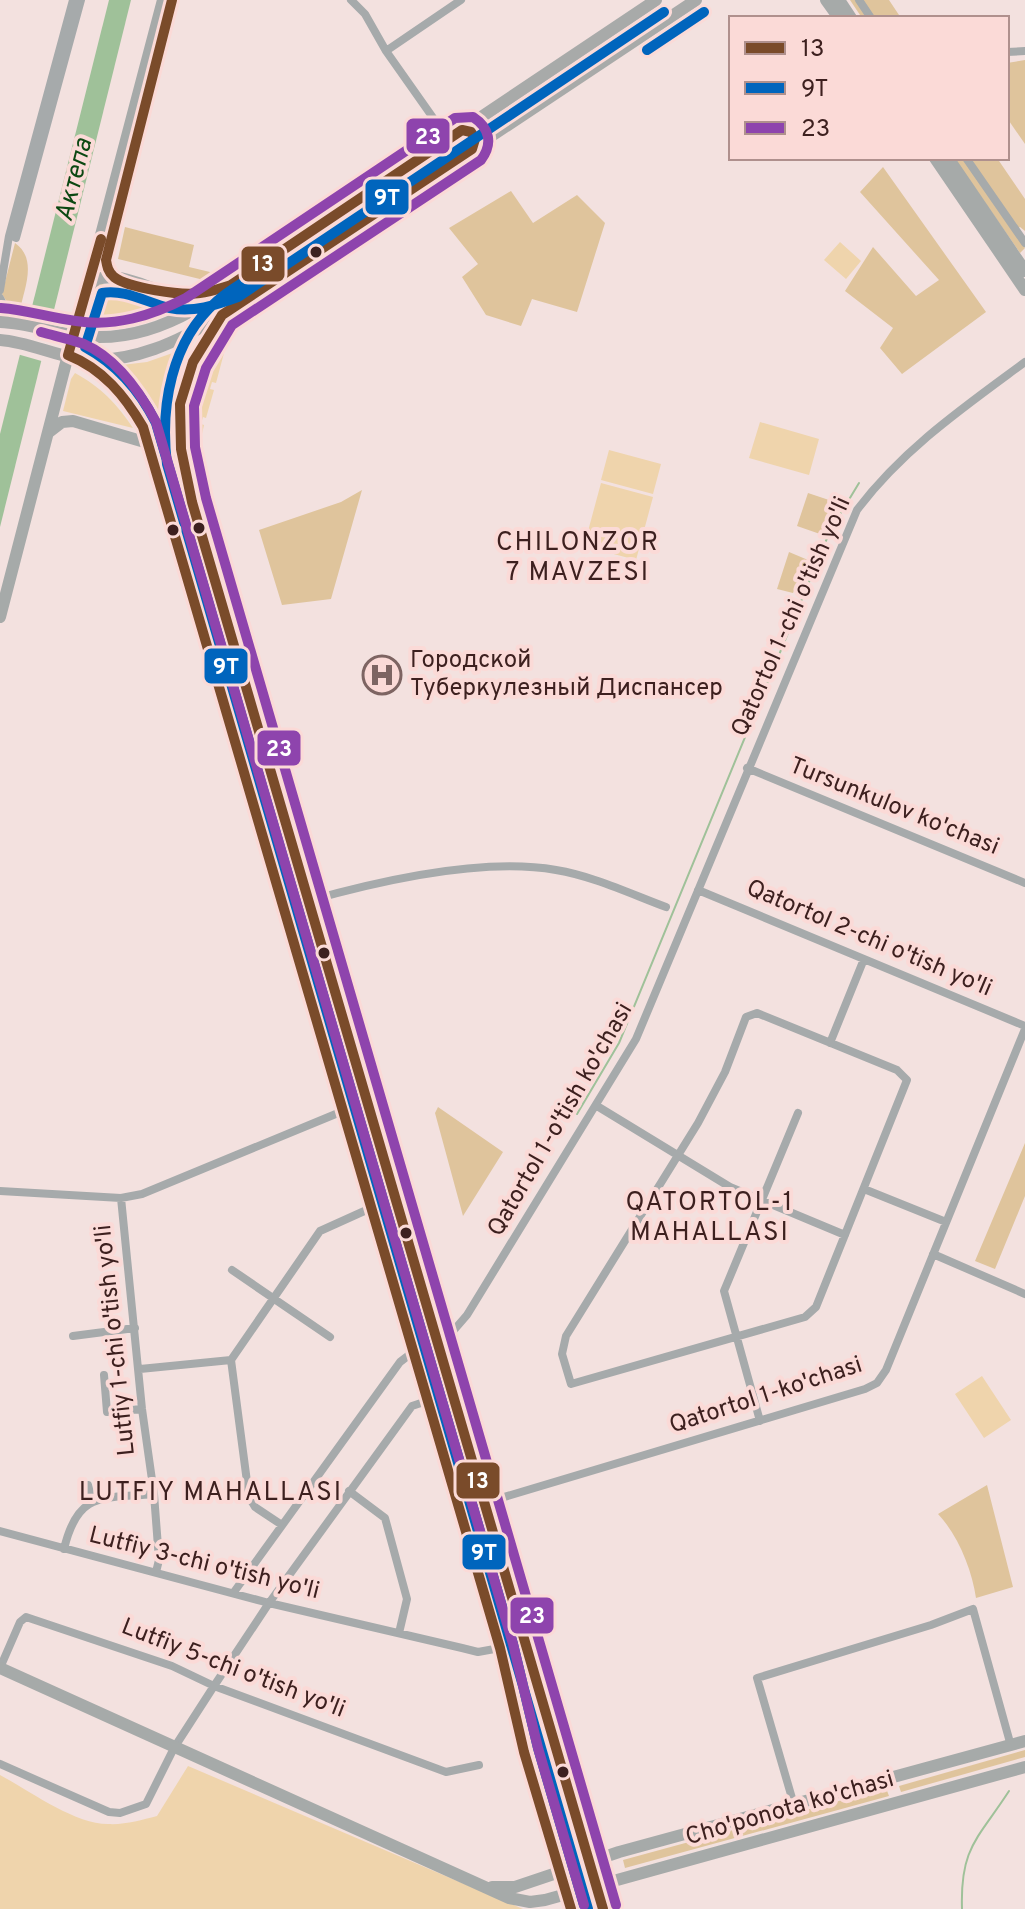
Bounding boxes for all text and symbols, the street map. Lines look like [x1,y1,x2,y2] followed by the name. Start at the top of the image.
[729,16,1009,160] legend
[801,35,824,65] text: 13
[801,75,829,105] text: 9Т
[801,115,830,145] text: 23
[405,117,451,155] line badge: 23
[415,125,441,152] text: 23
[49,134,101,225] water label: Актепа
[364,178,410,216] line badge: 9Т
[374,186,400,213] text: 9Т
[308,244,324,260] unlabelled marker
[240,245,286,283] line badge: 13
[252,252,274,279] text: 13
[726,492,858,742] street label: Qatortol 1-chi o'tish yo'li
[191,520,207,536] unlabelled marker
[165,522,181,538] unlabelled marker
[496,527,660,590] district label: CHILONZOR 7 MAVZESI
[410,646,723,704] place label: Городской Туберкулезный Диспансер
[203,647,249,685] line badge: 9Т
[361,654,403,696] hospital icon: Городской Туберкулезный Диспансер
[213,655,239,682] text: 9Т
[256,729,302,767] line badge: 23
[266,737,292,764] text: 23
[785,751,1003,863] street label: Tursunkulov ko'chasi
[742,874,996,1004] street label: Qatortol 2-chi o'tish yo'li
[316,945,332,961] unlabelled marker
[482,998,640,1242] street label: Qatortol 1-o'tish ko'chasi
[625,1187,795,1250] district label: QATORTOL-1 MAHALLASI
[89,1223,143,1457] street label: Lutfiy 1-chi o'tish yo'li
[398,1225,414,1241] unlabelled marker
[666,1351,866,1441] street label: Qatortol 1-ko'chasi
[455,1461,501,1500] line badge: 13
[467,1469,489,1496] text: 13
[79,1477,343,1510] district label: LUTFIY MAHALLASI
[86,1521,322,1607] street label: Lutfiy 3-chi o'tish yo'li
[461,1533,507,1571] line badge: 9Т
[471,1541,497,1568] text: 9Т
[509,1596,555,1635] line badge: 23
[519,1604,545,1631] text: 23
[117,1612,349,1726] street label: Lutfiy 5-chi o'tish yo'li
[555,1764,571,1780] unlabelled marker
[682,1765,898,1853] street label: Cho'ponota ko'chasi

